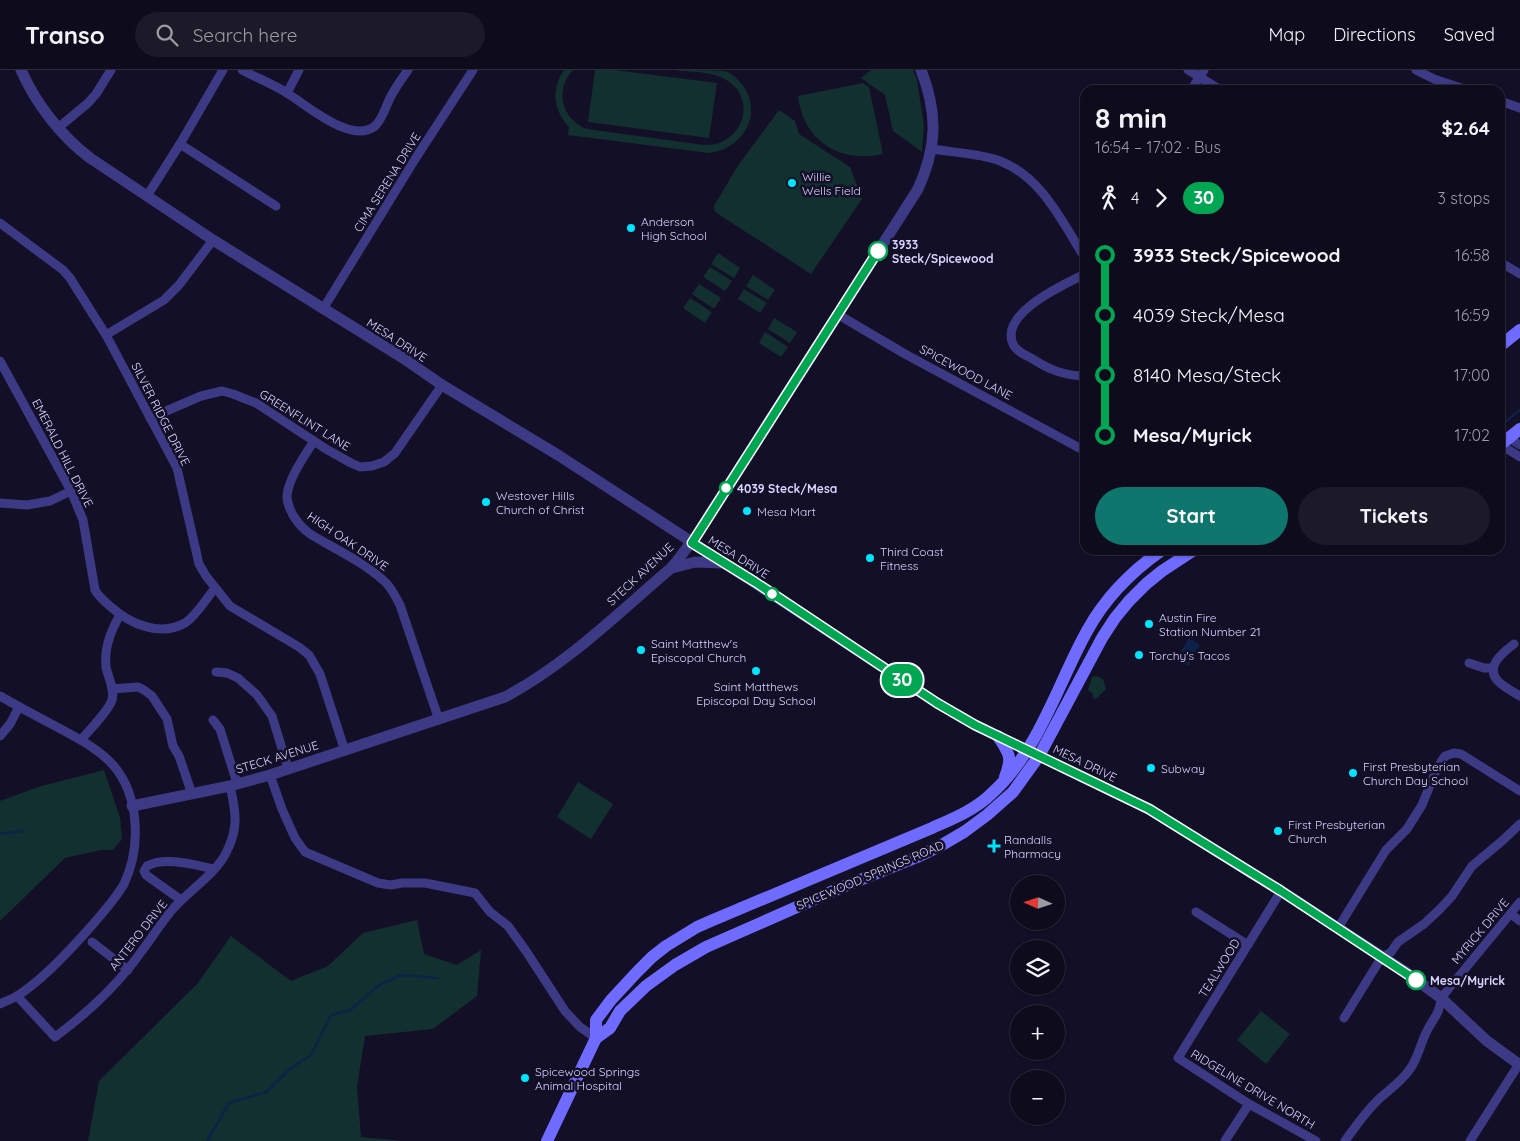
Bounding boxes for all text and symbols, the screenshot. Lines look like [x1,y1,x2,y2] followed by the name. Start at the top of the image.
[135,12,485,57] search box
[25,20,105,50] text: Transo
[153,21,181,49] icon: search
[193,23,298,47] text: Search here
[1268,23,1305,46] text: Map
[1333,23,1416,46] text: Directions
[1444,23,1495,46] text: Saved
[1095,100,1167,135] text: 8 min
[1441,116,1490,140] text: $2.64
[350,129,424,235] street label: CIMA SERENA DRIVE
[1095,137,1221,157] text: 16:54 – 17:02 · Bus
[802,169,861,198] place label: Willie Wells Field
[786,177,798,189] marker: Willie Wells Field
[1095,184,1123,212] icon: walk
[1147,184,1175,212] icon: forward
[1193,186,1214,209] text: 30
[1131,188,1139,208] text: 4
[1438,188,1490,208] text: 3 stops
[641,214,707,243] place label: Anderson High School
[625,222,637,234] marker: Anderson High School
[892,237,994,266] place label: 3933 Steck/Spicewood
[868,241,888,261] marker: 3933 Steck/Spicewood
[1133,243,1341,267] text: 3933 Steck/Spicewood
[1455,245,1490,265] text: 16:58
[1133,303,1285,327] text: 4039 Steck/Mesa
[1455,305,1490,325] text: 16:59
[364,315,430,365] street label: MESA DRIVE
[917,341,1015,403] street label: SPICEWOOD LANE
[128,360,194,468] street label: SILVER RIDGE DRIVE
[1133,363,1281,387] text: 8140 Mesa/Steck
[1454,365,1490,385] text: 17:00
[257,386,353,454] street label: GREENFLINT LANE
[29,396,97,510] street label: EMERALD HILL DRIVE
[1133,423,1252,447] text: Mesa/Myrick
[1454,425,1490,445] text: 17:02
[719,481,733,495] marker: 4039 Steck/Mesa
[737,481,837,496] place label: 4039 Steck/Mesa
[1095,487,1288,545] button: Start
[1298,487,1490,545] button: Tickets
[496,488,585,517] place label: Westover Hills Church of Christ
[480,496,492,508] marker: Westover Hills Church of Christ
[757,504,816,519] place label: Mesa Mart
[741,505,753,517] marker: Mesa Mart
[305,508,392,574] street label: HIGH OAK DRIVE
[706,532,772,582] street label: MESA DRIVE
[604,539,677,609] street label: STECK AVENUE
[880,544,944,573] place label: Third Coast Fitness
[864,552,876,564] marker: Third Coast Fitness
[765,587,779,601] unlabelled marker
[1159,610,1261,639] place label: Austin Fire Station Number 21
[1143,618,1155,630] marker: Austin Fire Station Number 21
[651,636,746,665] place label: Saint Matthew's Episcopal Church
[635,644,647,656] marker: Saint Matthew's Episcopal Church
[1149,648,1230,663] place label: Torchy's Tacos
[1133,649,1145,661] marker: Torchy's Tacos
[880,664,924,696] line badge: 30
[750,665,762,677] marker: Saint Matthews Episcopal Day School
[892,668,912,691] text: 30
[696,679,816,708] place label: Saint Matthews Episcopal Day School
[234,737,320,777] street label: STECK AVENUE
[1051,741,1119,785] street label: MESA DRIVE
[1363,759,1468,788] place label: First Presbyterian Church Day School
[1161,761,1205,776] place label: Subway
[1145,762,1157,774] marker: Subway
[1347,767,1359,779] marker: First Presbyterian Church Day School
[1288,817,1385,846] place label: First Presbyterian Church
[1272,825,1284,837] marker: First Presbyterian Church
[1004,832,1061,861] place label: Randalls Pharmacy
[794,837,946,913] street label: SPICEWOOD SPRINGS ROAD
[988,840,1000,852] marker: Randalls Pharmacy
[1010,875,1065,930] north arrow
[1010,875,1065,1125] map controls
[1448,895,1512,967] street label: MYRICK DRIVE
[106,897,170,973] street label: ANTERO DRIVE
[1195,936,1243,1000] street label: TEALWOOD
[1010,940,1065,995] button: layers
[1406,970,1426,990] marker: Mesa/Myrick
[1430,973,1505,988] place label: Mesa/Myrick
[1010,1005,1065,1060] button: +
[1188,1046,1318,1132] street label: RIDGELINE DRIVE NORTH
[535,1064,640,1093] place label: Spicewood Springs Animal Hospital
[1010,1070,1065,1125] button: −
[519,1072,531,1084] marker: Spicewood Springs Animal Hospital

